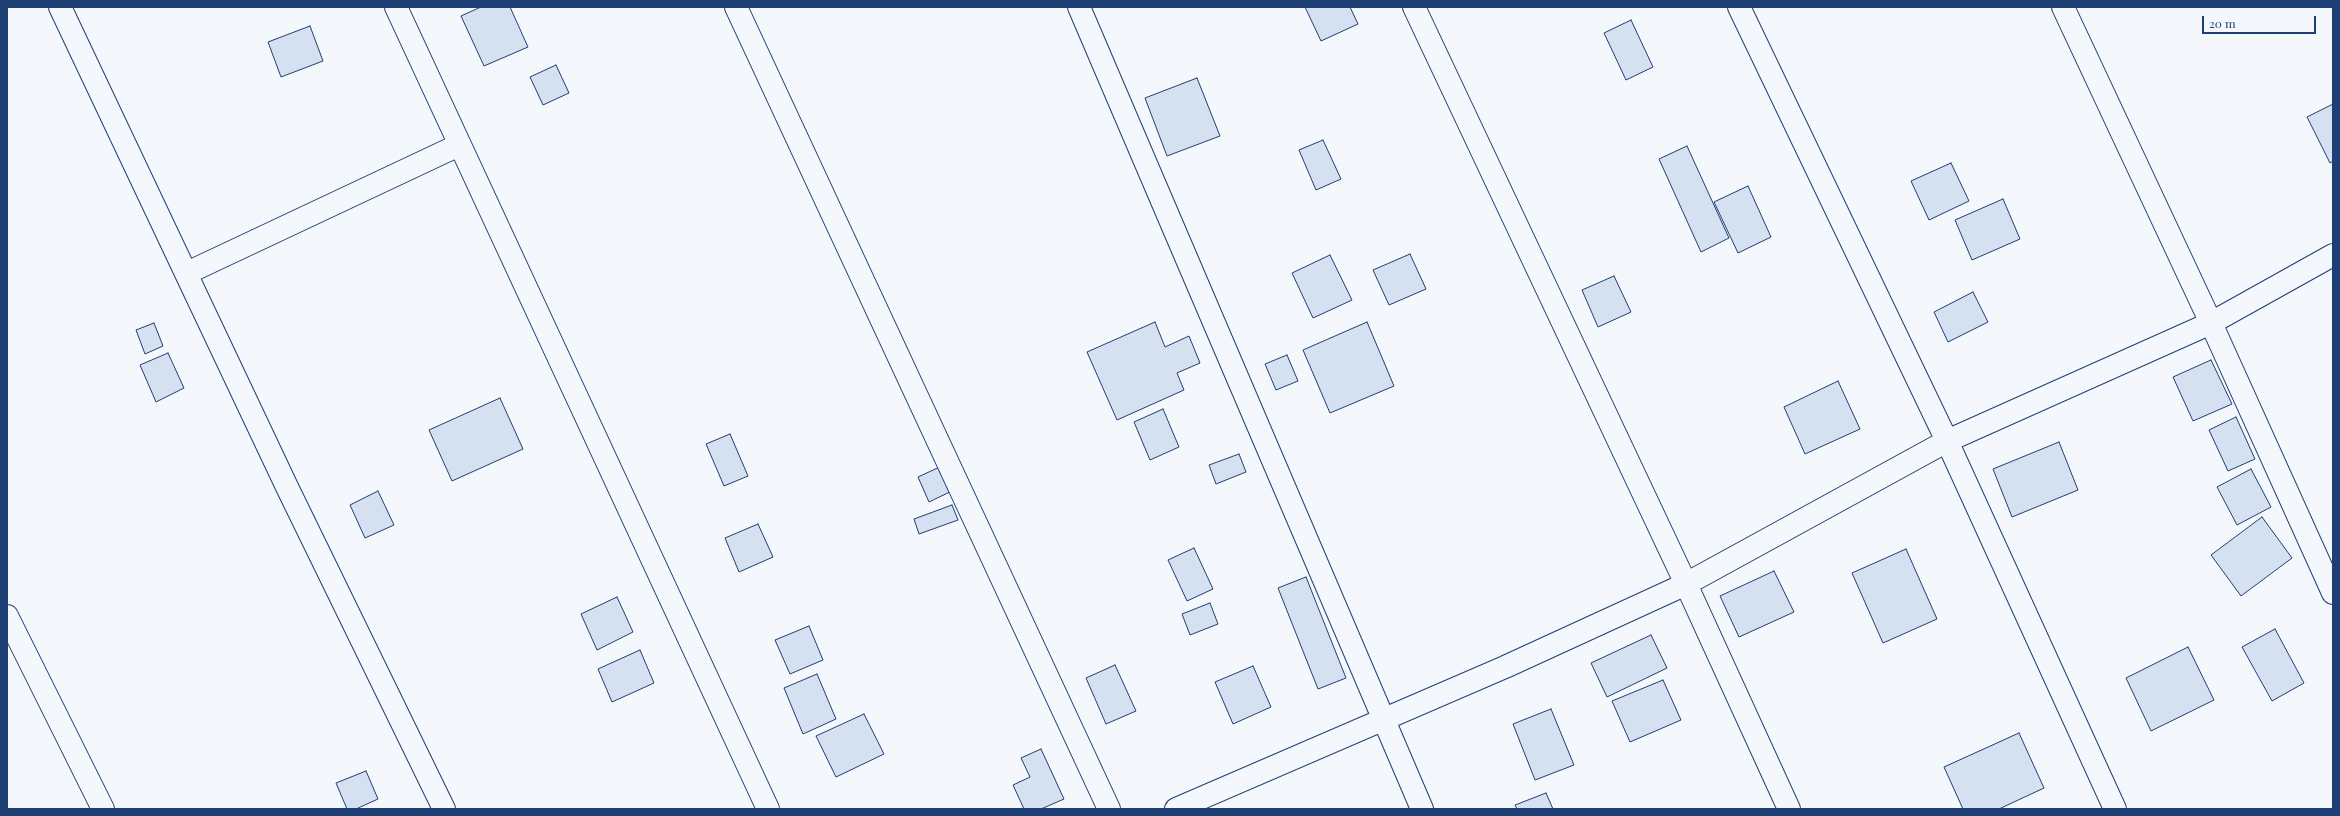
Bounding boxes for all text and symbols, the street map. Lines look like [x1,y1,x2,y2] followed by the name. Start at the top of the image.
[2204,8,2318,34] scale bar
[2209,15,2236,31] text: 20 m

